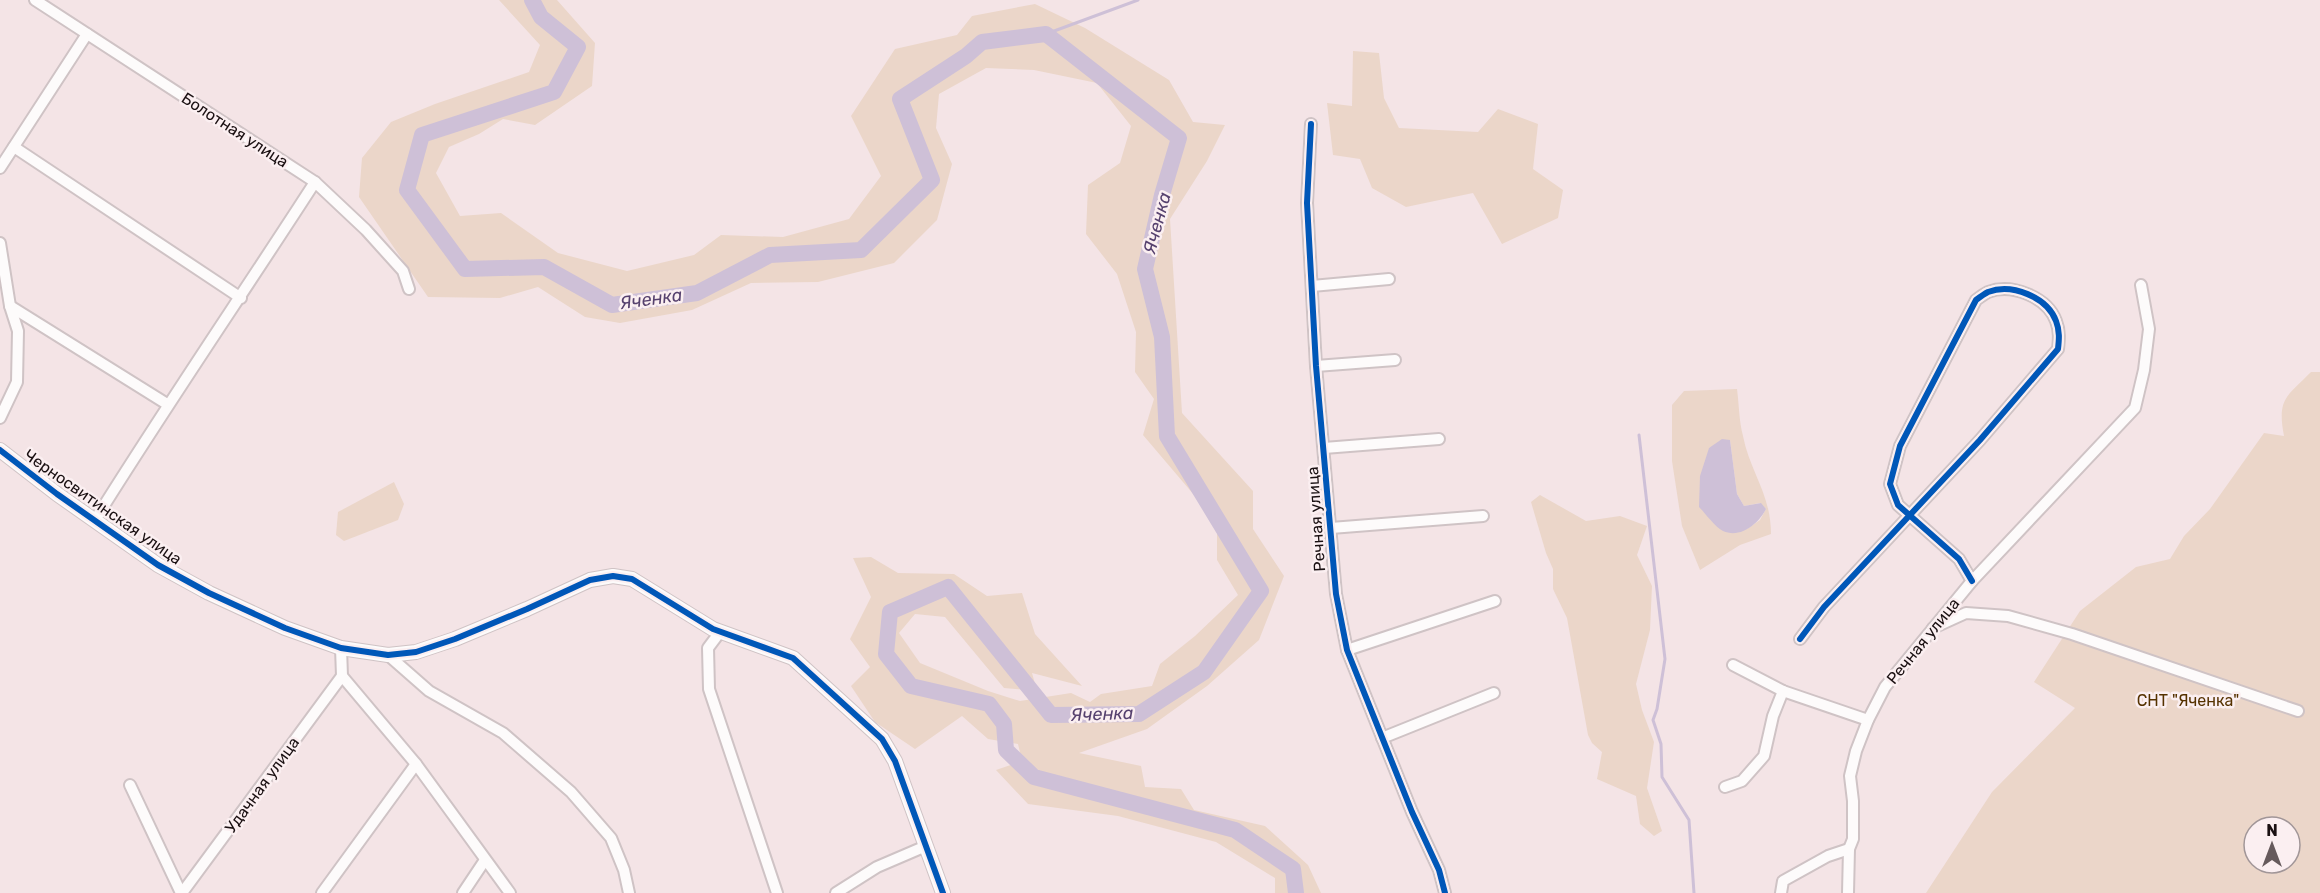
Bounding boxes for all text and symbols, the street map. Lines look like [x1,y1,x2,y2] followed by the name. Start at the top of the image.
[178,88,292,172] street label: Болотная улица
[1138,189,1176,256] water label: Яченка
[618,284,684,314] water label: Яченка
[21,445,185,569] street label: Черносвитинская улица
[1303,466,1329,572] street label: Речная улица
[1882,594,1964,688] street label: Речная улица
[2137,691,2239,710] park label: СНТ "Яченка"
[1070,702,1134,726] water label: Яченка
[221,733,303,837] street label: Удачная улица
[2242,815,2302,875] north arrow
[2266,821,2278,840] text: N

